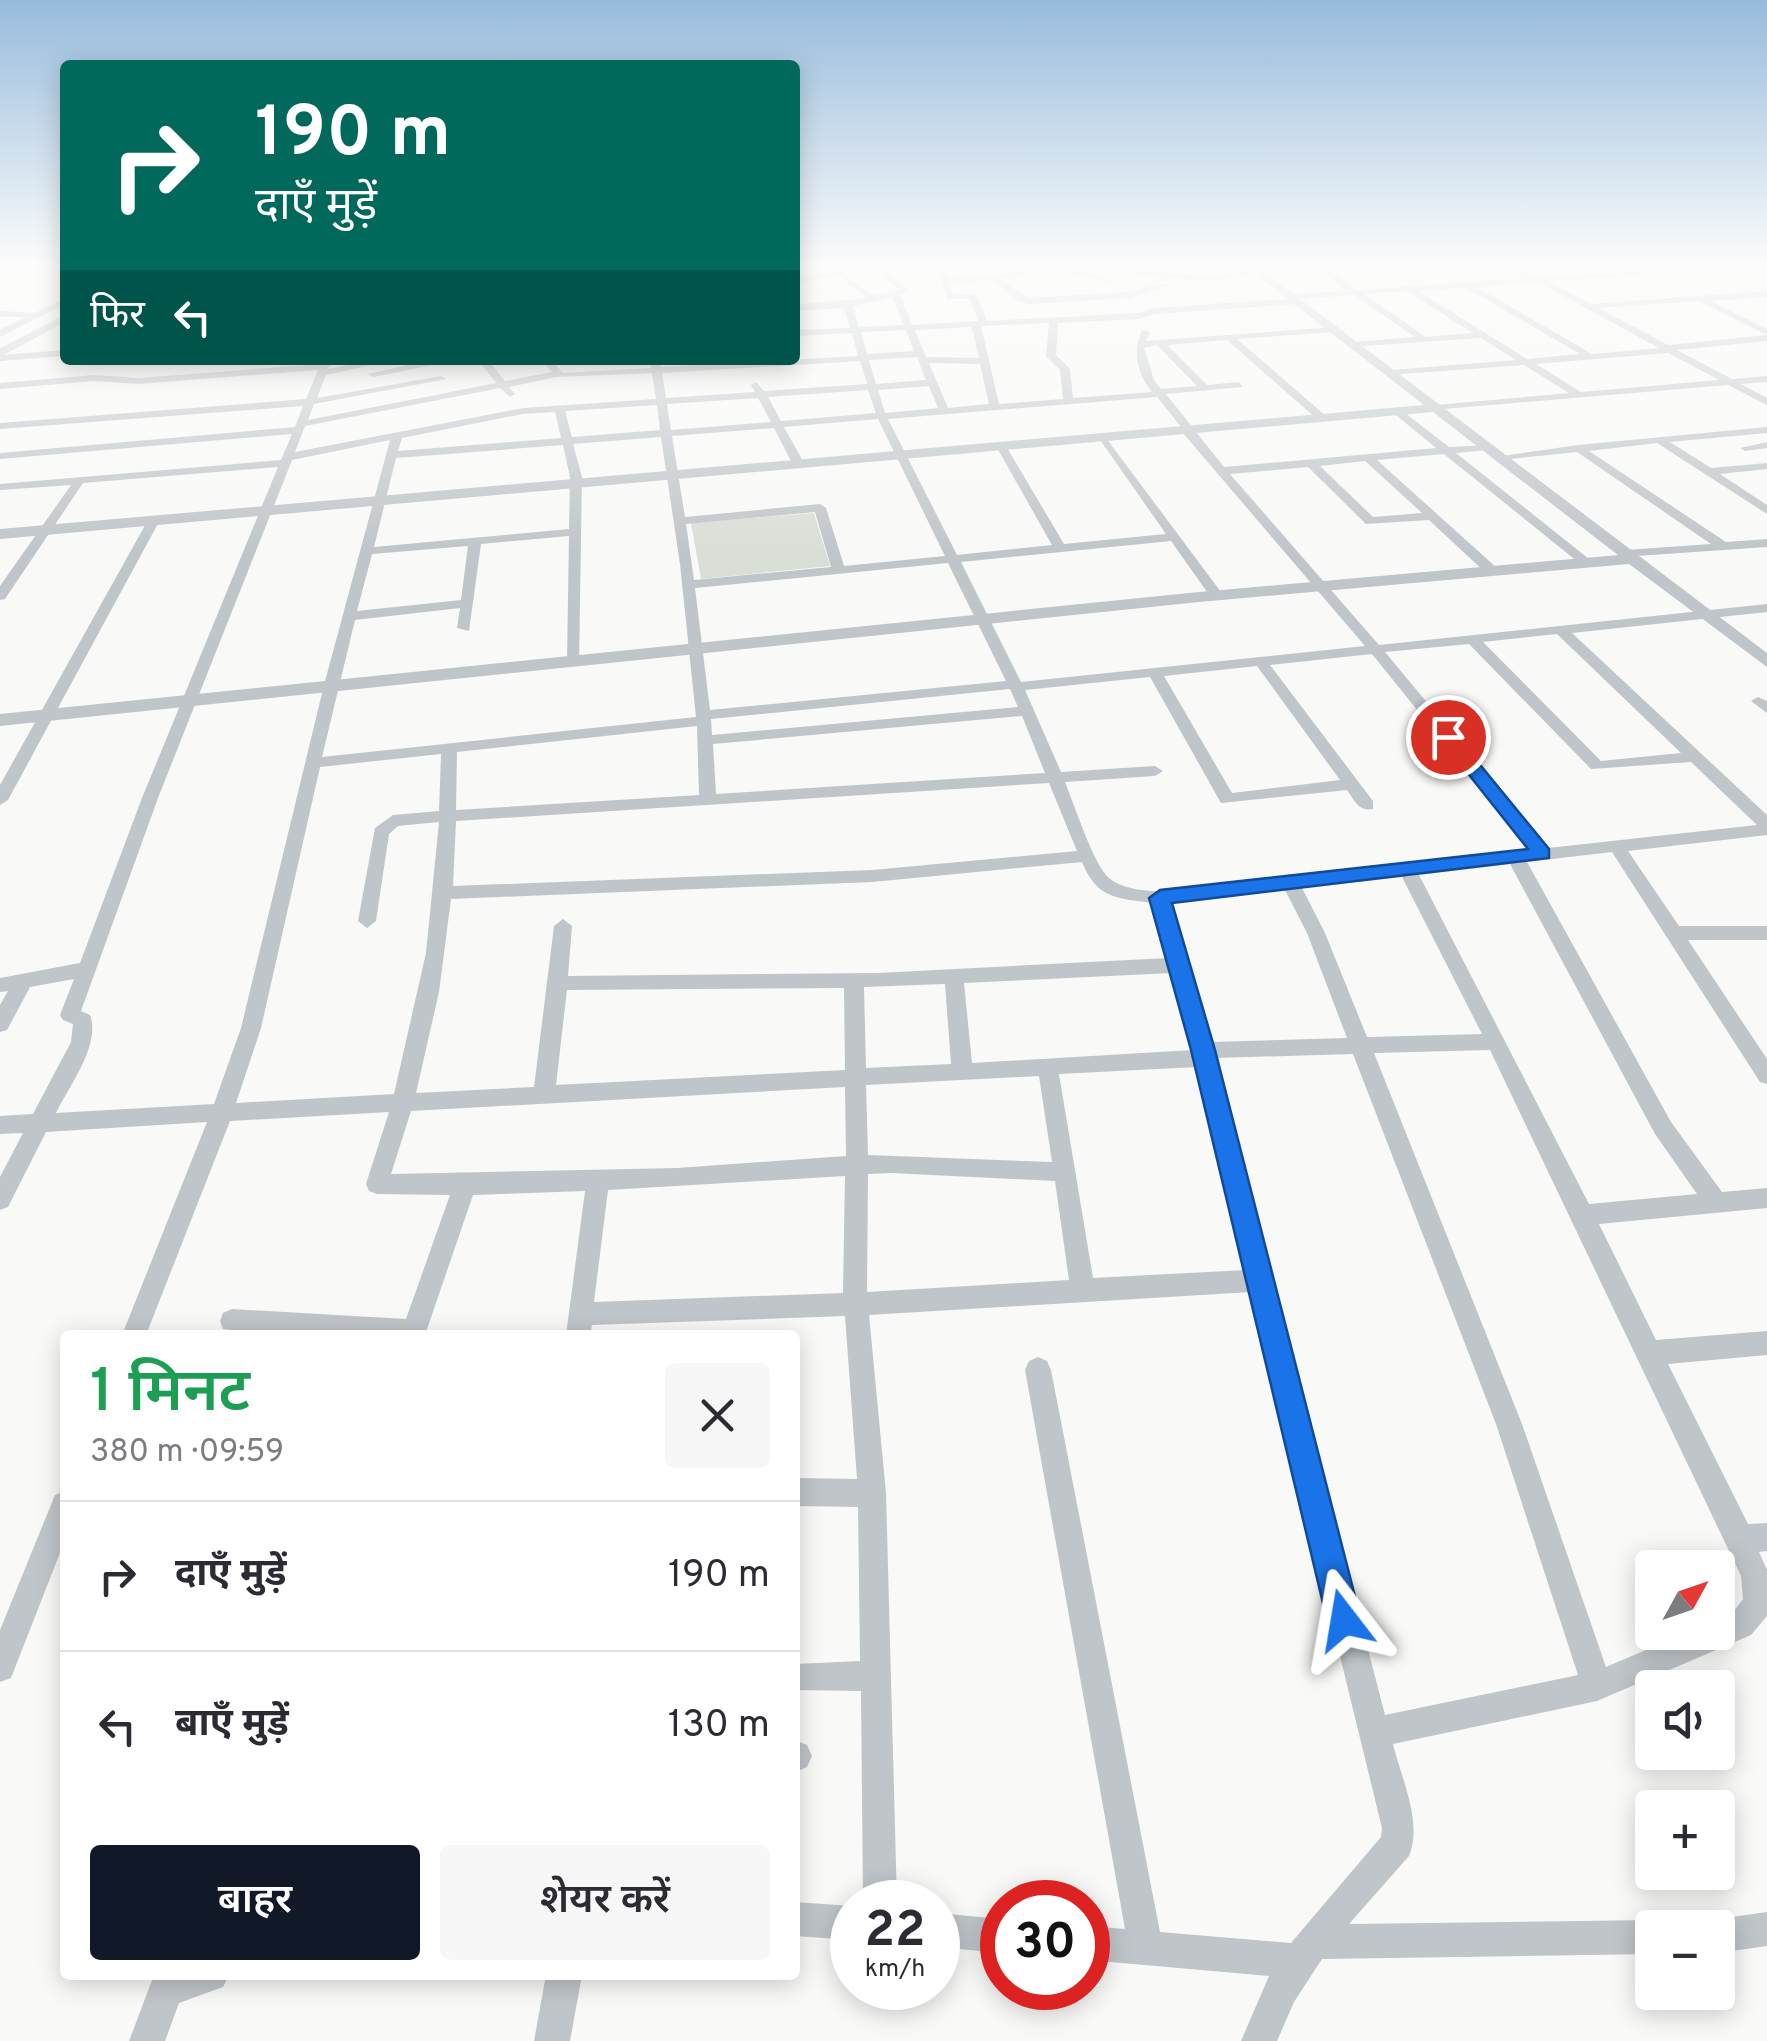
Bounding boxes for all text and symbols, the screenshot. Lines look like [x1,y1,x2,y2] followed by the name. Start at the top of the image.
[255,92,451,181] text: 190 m
[90,100,220,230] icon: right
[255,179,377,236] text: दाएँ मुड़ें
[165,290,220,345] icon: left
[90,293,145,342] text: फिर
[1406,695,1491,780] pin
[1421,710,1476,765] icon: arrive
[90,1357,250,1433] text: 1 मिनट
[665,1363,770,1468] button: close
[90,1433,284,1473] text: 380 m · 09:59
[90,1549,145,1604] icon: right
[1635,1550,1735,1650] north arrow
[1635,1550,1735,2010] map controls
[175,1551,287,1600] text: दाएँ मुड़ें
[668,1552,770,1601] text: 190 m
[1292,1568,1396,1672] position arrow
[1635,1670,1735,1770] button: sound
[90,1699,145,1754] icon: left
[175,1701,289,1750] text: बाएँ मुड़ें
[668,1702,770,1751] text: 130 m
[1635,1790,1735,1890] button: +
[90,1845,420,1960] button: बाहर
[440,1845,770,1960] button: शेयर करें
[980,1880,1110,2010] speed limit sign: 30
[864,1901,926,1964] text: 22
[1635,1910,1735,2010] button: −
[865,1954,925,1986] text: km/h

